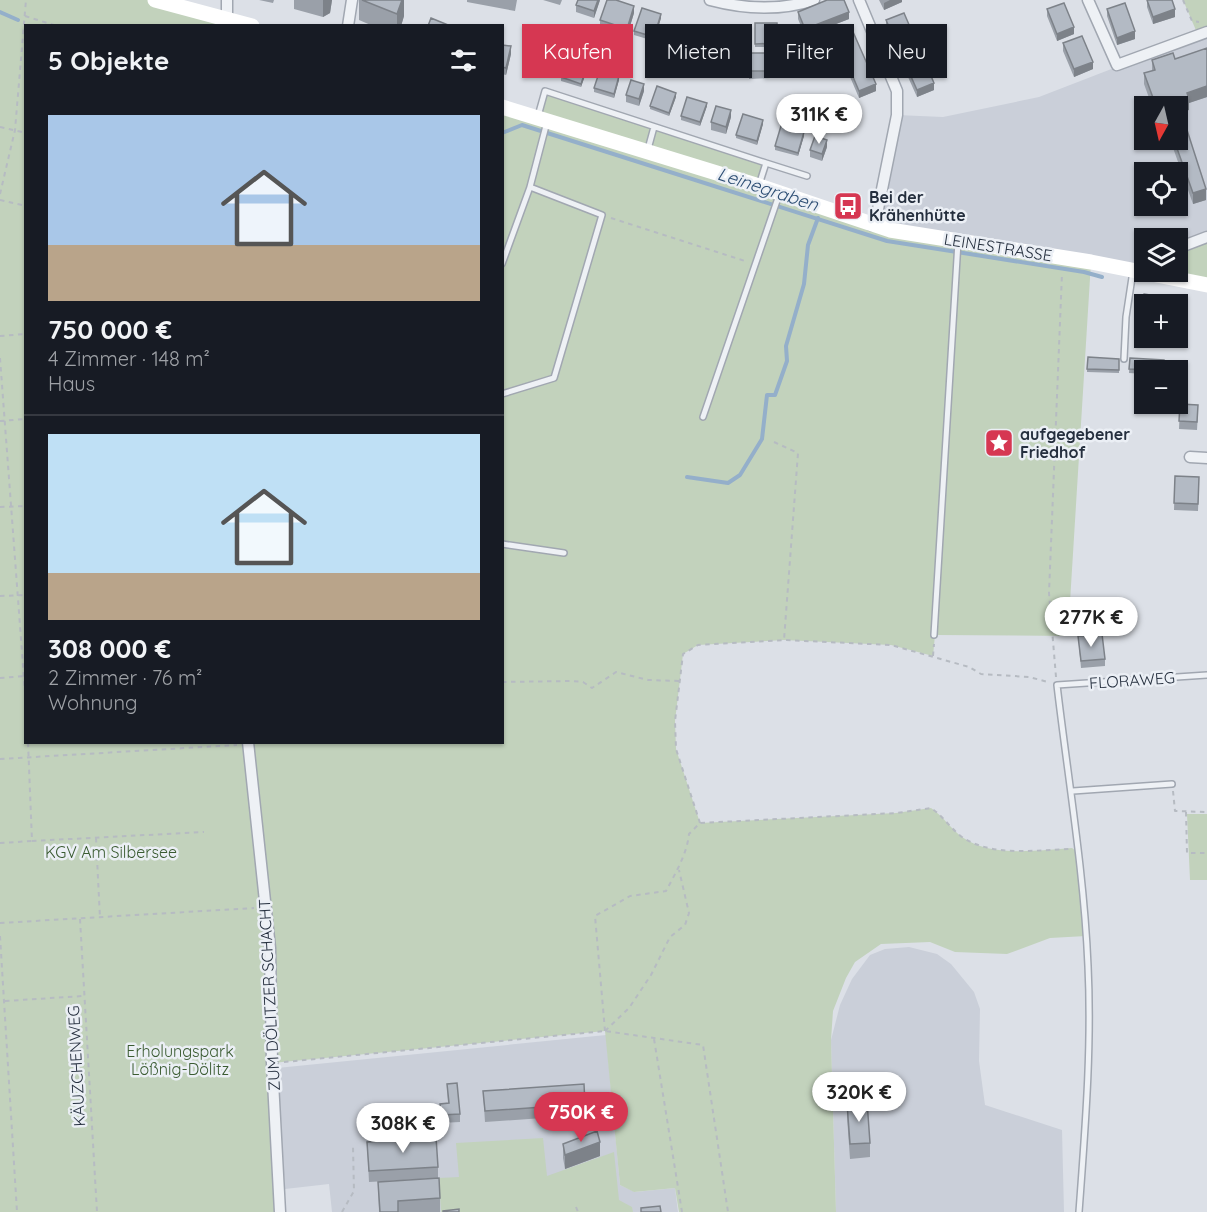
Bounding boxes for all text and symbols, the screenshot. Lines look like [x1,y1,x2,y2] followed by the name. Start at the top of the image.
[522,24,633,78] chip: Kaufen
[645,24,752,78] chip: Mieten
[764,24,854,78] chip: Filter
[866,24,947,78] chip: Neu
[48,44,169,77] text: 5 Objekte
[447,44,480,77] icon: filters
[770,94,868,145] pin: 311K €
[1134,96,1188,150] north arrow
[1134,96,1188,414] map controls
[790,101,848,126] text: 311K €
[210,154,318,262] icon: home
[715,162,822,216] water label: Leinegraben
[1134,162,1188,216] button: locate
[869,187,966,225] place label: Bei der Krähenhütte
[832,190,864,222] bus stop icon: Bei der Krähenhütte
[1134,228,1188,282] button: layers
[943,229,1053,265] street label: LEINESTRASSE
[1134,294,1188,348] button: +
[48,313,172,346] text: 750 000 €
[48,346,210,371] text: 4 Zimmer · 148 m²
[1134,360,1188,414] button: −
[48,371,95,396] text: Haus
[1020,424,1130,462] place label: aufgegebener Friedhof
[983,427,1015,459] place icon: aufgegebener Friedhof
[210,473,318,581] icon: home
[1042,597,1140,648] pin: 277K €
[1059,604,1123,629] text: 277K €
[48,632,171,665] text: 308 000 €
[48,665,202,690] text: 2 Zimmer · 76 m²
[1088,667,1176,693] street label: FLORAWEG
[48,690,137,715] text: Wohnung
[45,842,177,862] park label: KGV Am Silbersee
[254,898,284,1092] street label: ZUM DÖLITZER SCHACHT
[63,1005,89,1127] street label: KÄUZCHENWEG
[126,1041,234,1079] park label: Erholungspark Lößnig-Dölitz
[810,1072,908,1123] pin: 320K €
[826,1079,892,1104] text: 320K €
[532,1092,630,1143] pin: 750K €
[548,1099,614,1124] text: 750K €
[354,1103,452,1154] pin: 308K €
[370,1110,436,1135] text: 308K €

